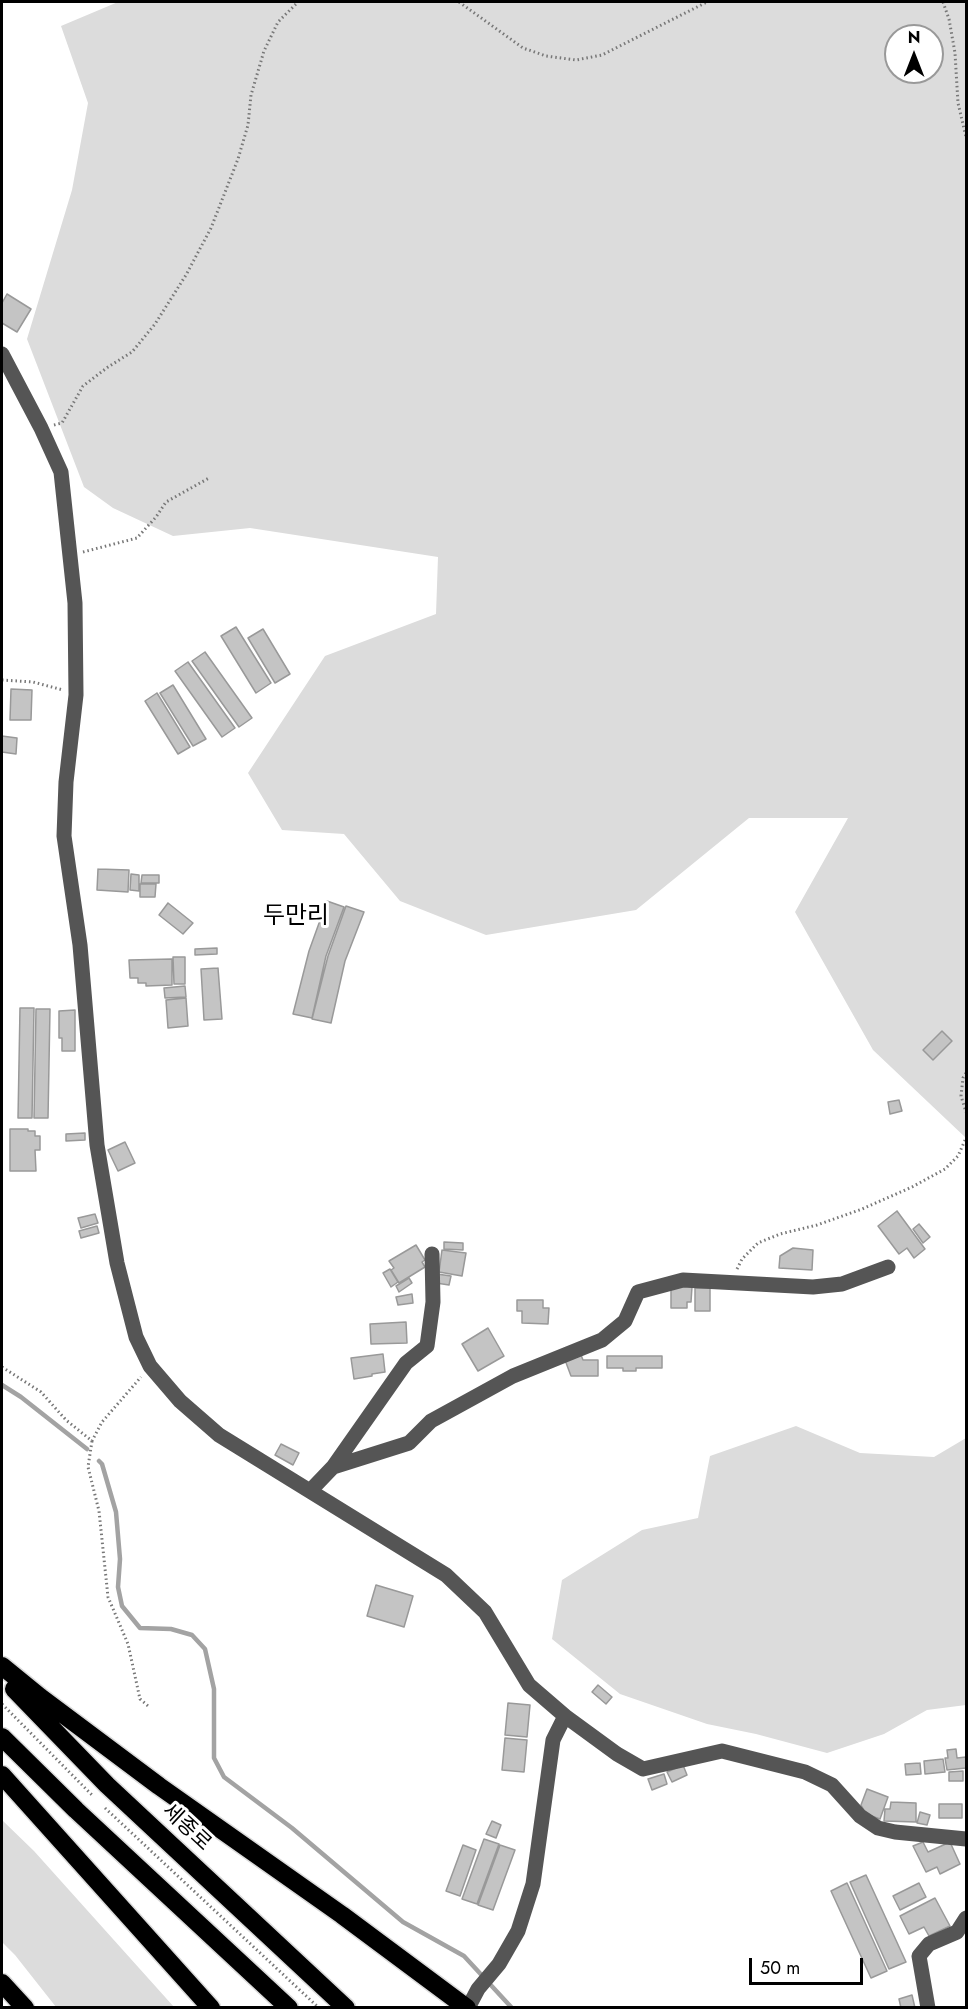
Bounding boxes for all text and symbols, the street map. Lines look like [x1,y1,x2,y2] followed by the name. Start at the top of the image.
[884,24,944,84] north arrow
[908,26,920,49] text: N
[263,903,329,931] district label: 두만리
[156,1799,216,1857] street label: 세종로
[752,1946,866,1984] scale bar
[760,1955,800,1981] text: 50 m

